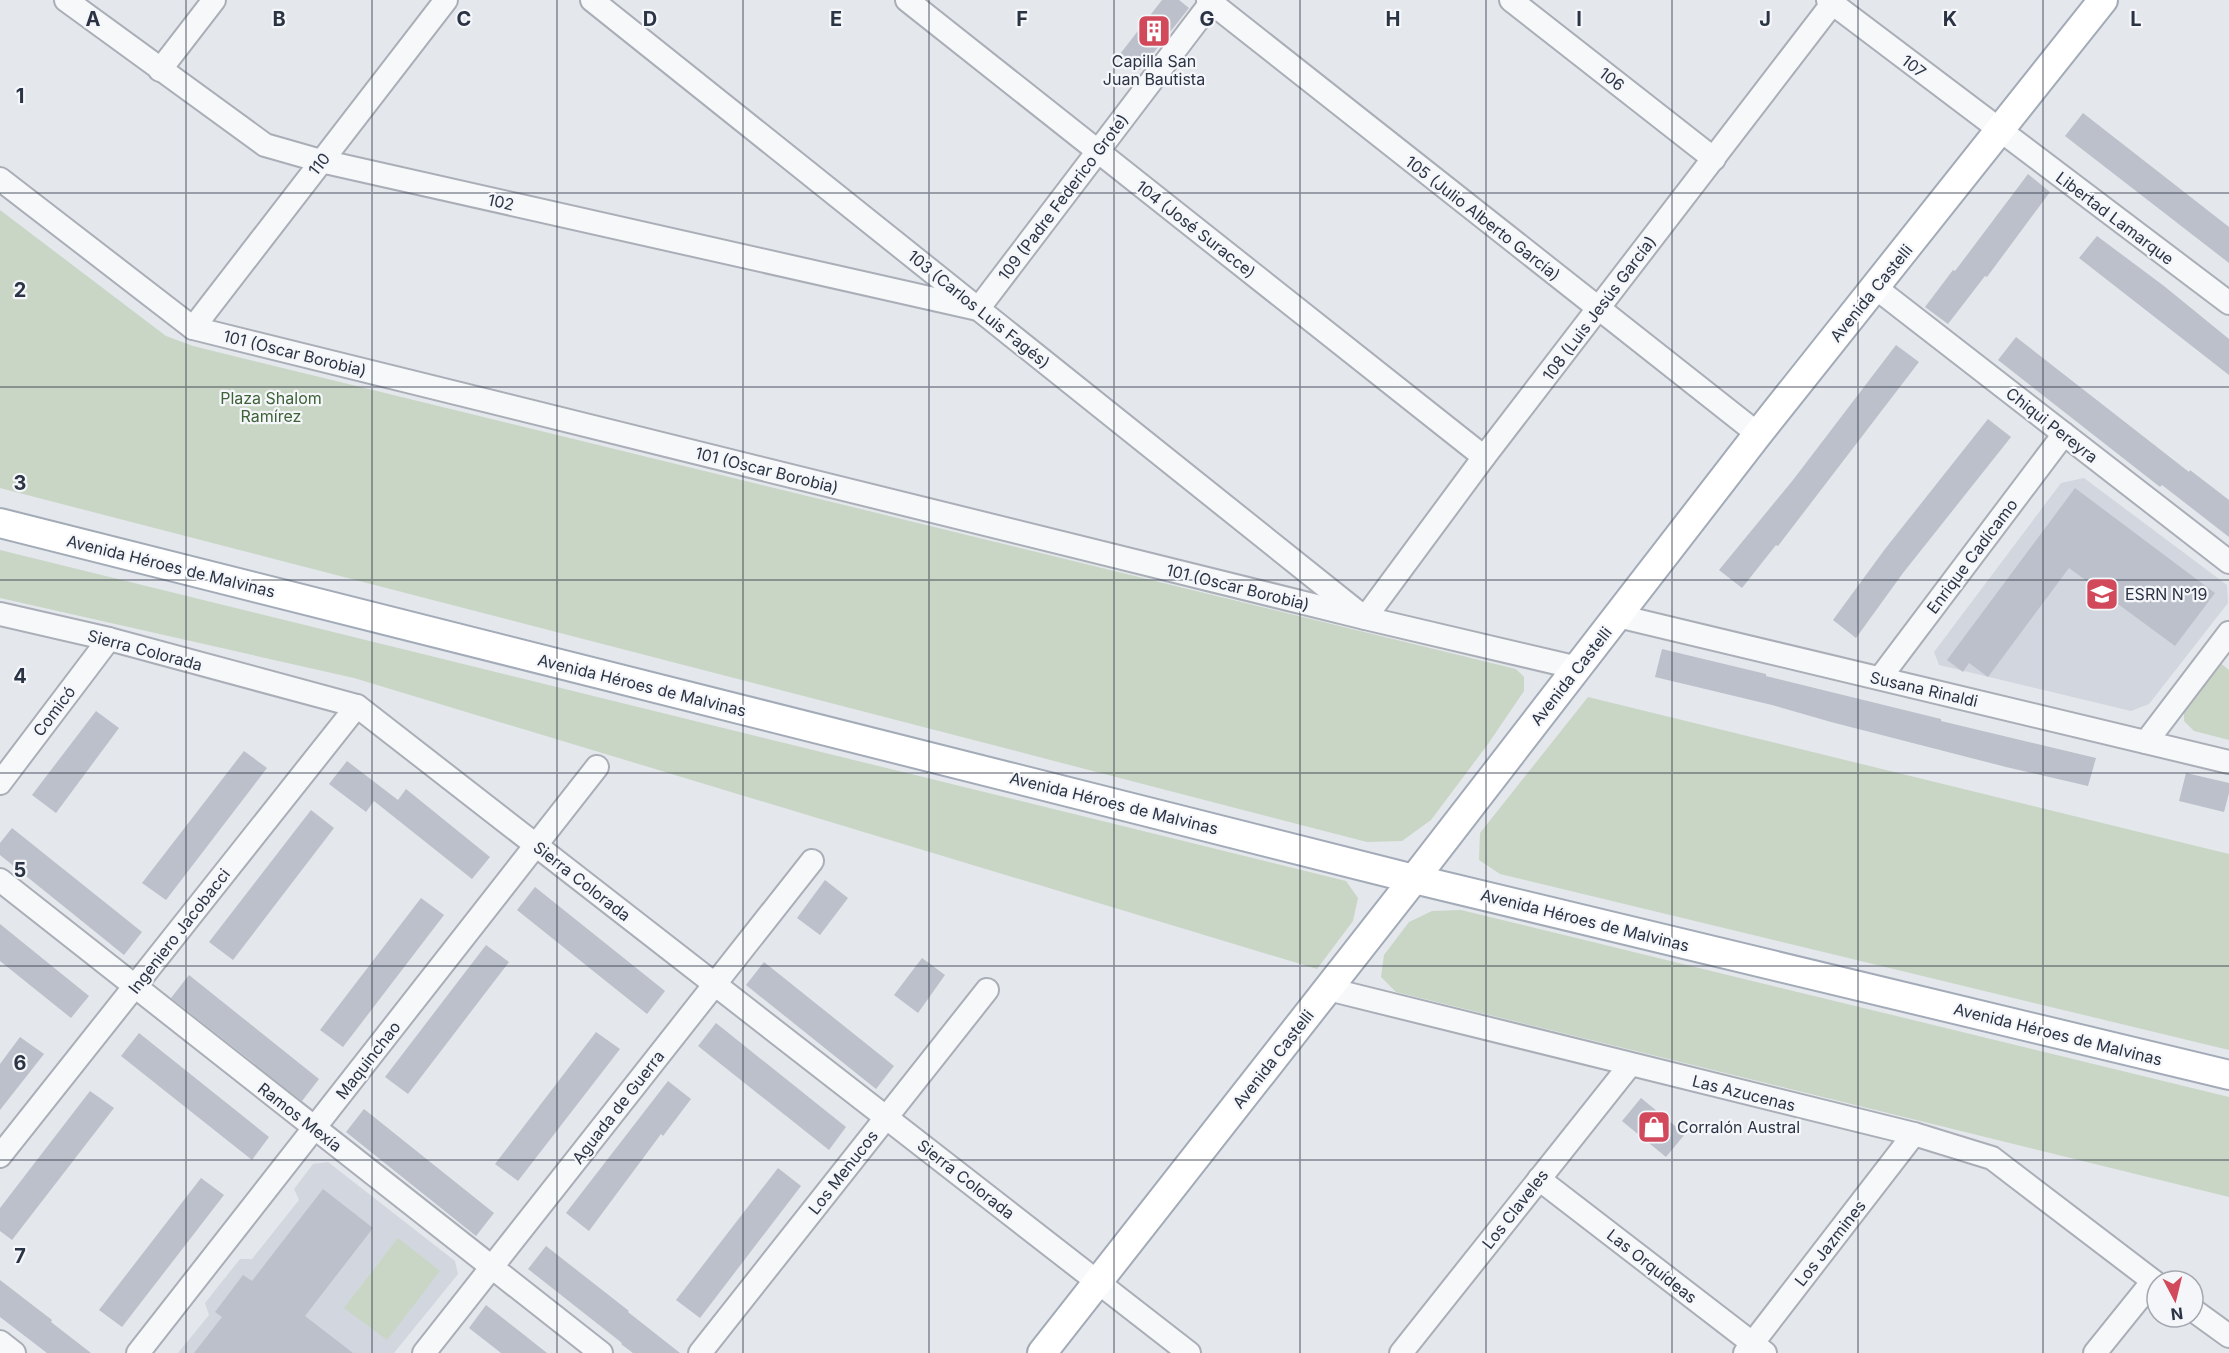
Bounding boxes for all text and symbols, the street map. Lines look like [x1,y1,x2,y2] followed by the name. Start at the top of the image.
[86,7,101,31] text: A
[272,7,286,31] text: B
[457,7,471,31] text: C
[643,7,657,31] text: D
[830,7,842,31] text: E
[1016,7,1028,31] text: F
[1199,7,1215,31] text: G
[1386,7,1400,31] text: H
[1576,7,1582,31] text: I
[1759,7,1771,31] text: J
[1943,7,1957,31] text: K
[2130,7,2142,31] text: L
[1136,13,1172,49] building icon: Capilla San Juan Bautista
[1898,50,1930,82] street label: 107
[1103,51,1205,89] place label: Capilla San Juan Bautista
[1595,63,1629,95] street label: 106
[16,84,24,108] text: 1
[994,110,1132,284] street label: 109 (Padre Federico Grote)
[304,149,334,179] street label: 110
[1402,151,1564,285] street label: 105 (Julio Alberto García)
[2052,167,2178,269] street label: Libertad Lamarque
[1132,176,1260,282] street label: 104 (José Suracce)
[486,189,516,215] street label: 102
[1538,232,1660,384] street label: 108 (Luis Jesús García)
[1826,240,1916,346] street label: Avenida Castelli
[904,246,1054,372] street label: 103 (Carlos Luis Fagés)
[14,278,26,302] text: 2
[221,326,369,380] street label: 101 (Oscar Borobia)
[2002,383,2102,467] street label: Chiqui Pereyra
[220,388,322,426] park label: Plaza Shalom Ramírez
[693,443,841,497] street label: 101 (Oscar Borobia)
[14,471,26,495] text: 3
[1922,495,2022,617] street label: Enrique Cadícamo
[65,530,277,602] street label: Avenida Héroes de Malvinas
[1164,560,1312,614] street label: 101 (Oscar Borobia)
[2084,576,2120,612] school or university icon: ESRN N°19
[2125,584,2208,604] place label: ESRN N°19
[1526,623,1616,729] street label: Avenida Castelli
[86,625,204,675] street label: Sierra Colorada
[536,649,748,721] street label: Avenida Héroes de Malvinas
[13,664,27,688] text: 4
[1868,667,1980,711] street label: Susana Rinaldi
[29,682,79,740] street label: Comicó
[1008,767,1220,839] street label: Avenida Héroes de Malvinas
[529,837,635,925] street label: Sierra Colorada
[14,858,26,882] text: 5
[124,864,234,998] street label: Ingeniero Jacobacci
[1479,884,1691,956] street label: Avenida Héroes de Malvinas
[1952,998,2164,1070] street label: Avenida Héroes de Malvinas
[1228,1006,1318,1112] street label: Avenida Castelli
[331,1017,405,1103] street label: Maquinchao
[568,1046,668,1168] street label: Aguada de Guerra
[14,1051,27,1075] text: 6
[1690,1071,1798,1115] street label: Las Azucenas
[254,1078,346,1156] street label: Ramos Mexía
[1636,1109,1672,1145] shop icon: Corralón Austral
[1677,1117,1800,1137] place label: Corralón Austral
[804,1126,882,1218] street label: Los Menucos
[913,1135,1019,1223] street label: Sierra Colorada
[1478,1165,1552,1253] street label: Los Claveles
[1790,1196,1870,1290] street label: Los Jazmines
[1603,1225,1701,1307] street label: Las Orquídeas
[14,1244,26,1268] text: 7
[2145,1269,2205,1329] north arrow
[2170,1303,2184,1325] text: N

